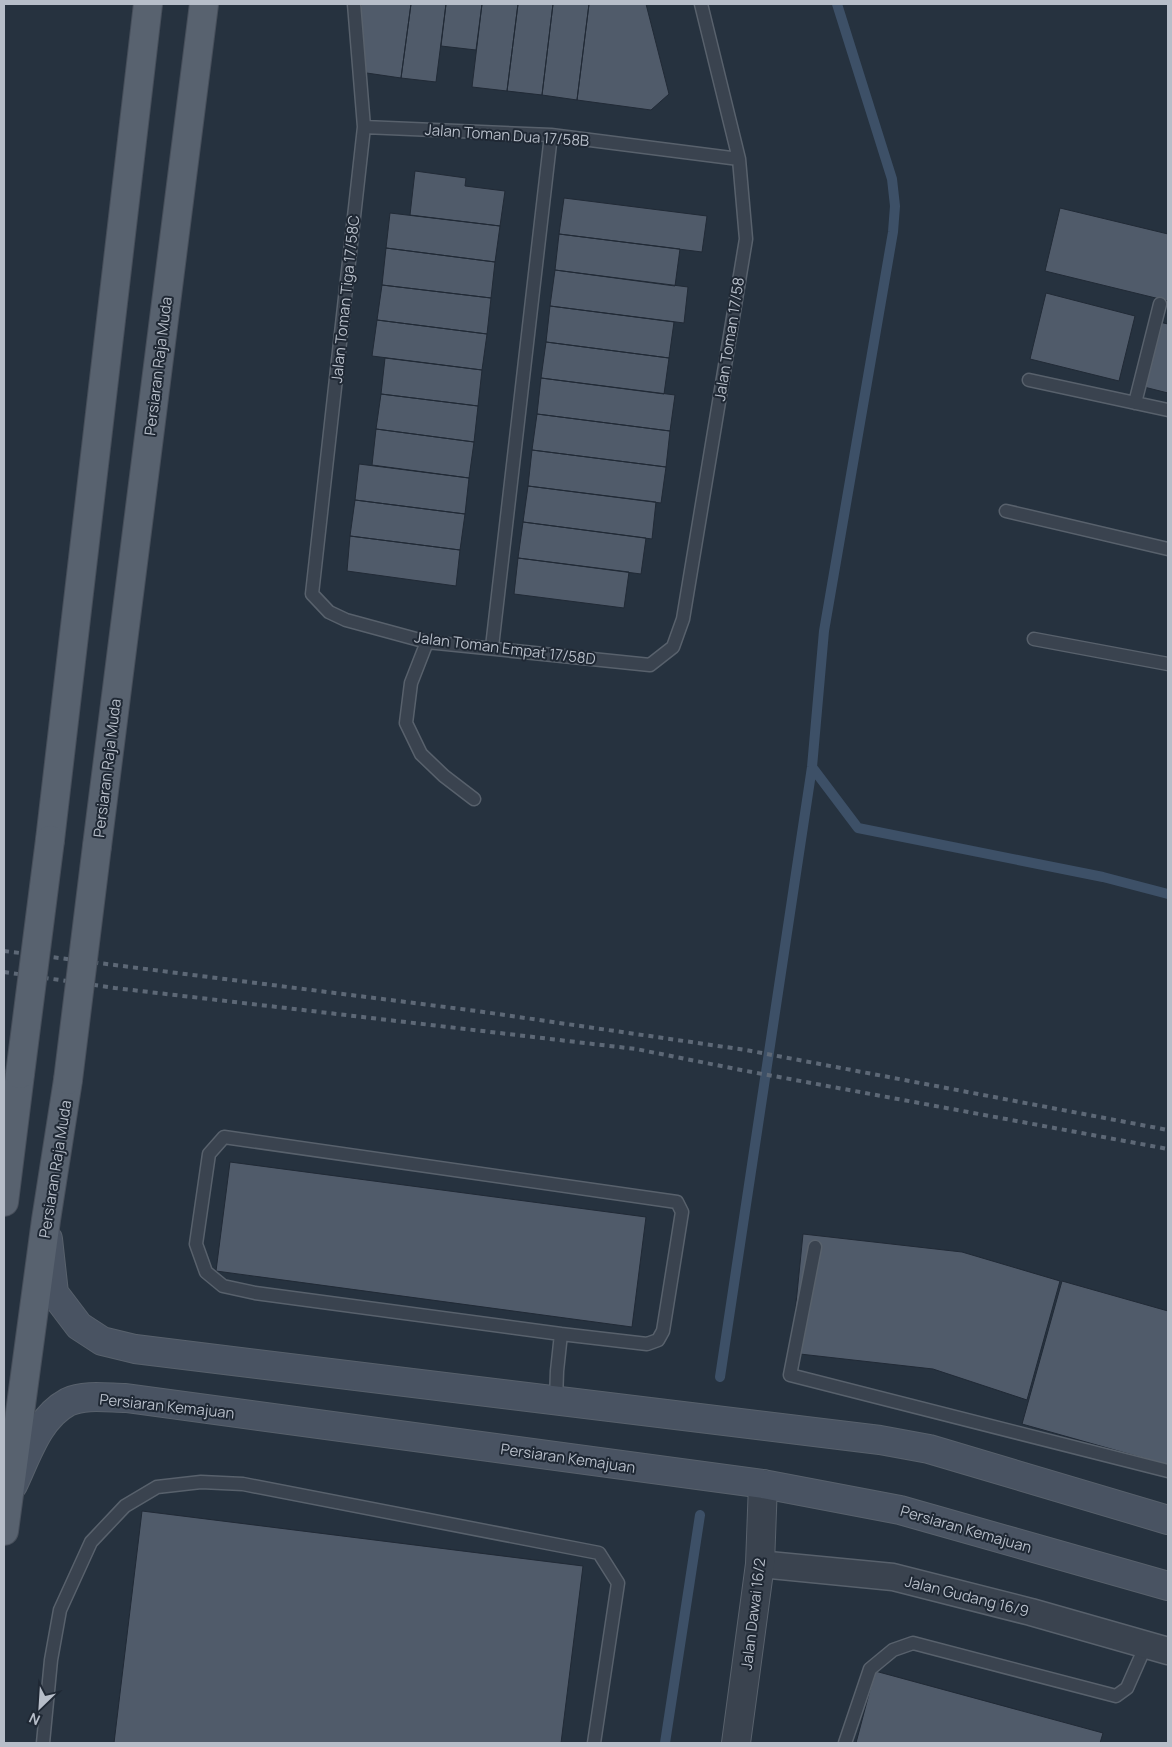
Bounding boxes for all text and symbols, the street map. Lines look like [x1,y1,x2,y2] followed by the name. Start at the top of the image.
[424,119,590,151] street label: Jalan Toman Dua 17/58B
[326,214,364,384] street label: Jalan Toman Tiga 17/58C
[709,276,749,402] street label: Jalan Toman 17/58
[139,295,177,437] street label: Persiaran Raja Muda
[413,626,597,670] street label: Jalan Toman Empat 17/58D
[88,697,126,839] street label: Persiaran Raja Muda
[34,1098,76,1240] street label: Persiaran Raja Muda
[98,1388,236,1424] street label: Persiaran Kemajuan
[499,1438,637,1478] street label: Persiaran Kemajuan
[898,1500,1034,1558] street label: Persiaran Kemajuan
[736,1557,770,1671] street label: Jalan Dawai 16/2
[903,1570,1031,1622] street label: Jalan Gudang 16/9
[15,1682,65,1732] north arrow
[26,1708,43,1730] text: N

